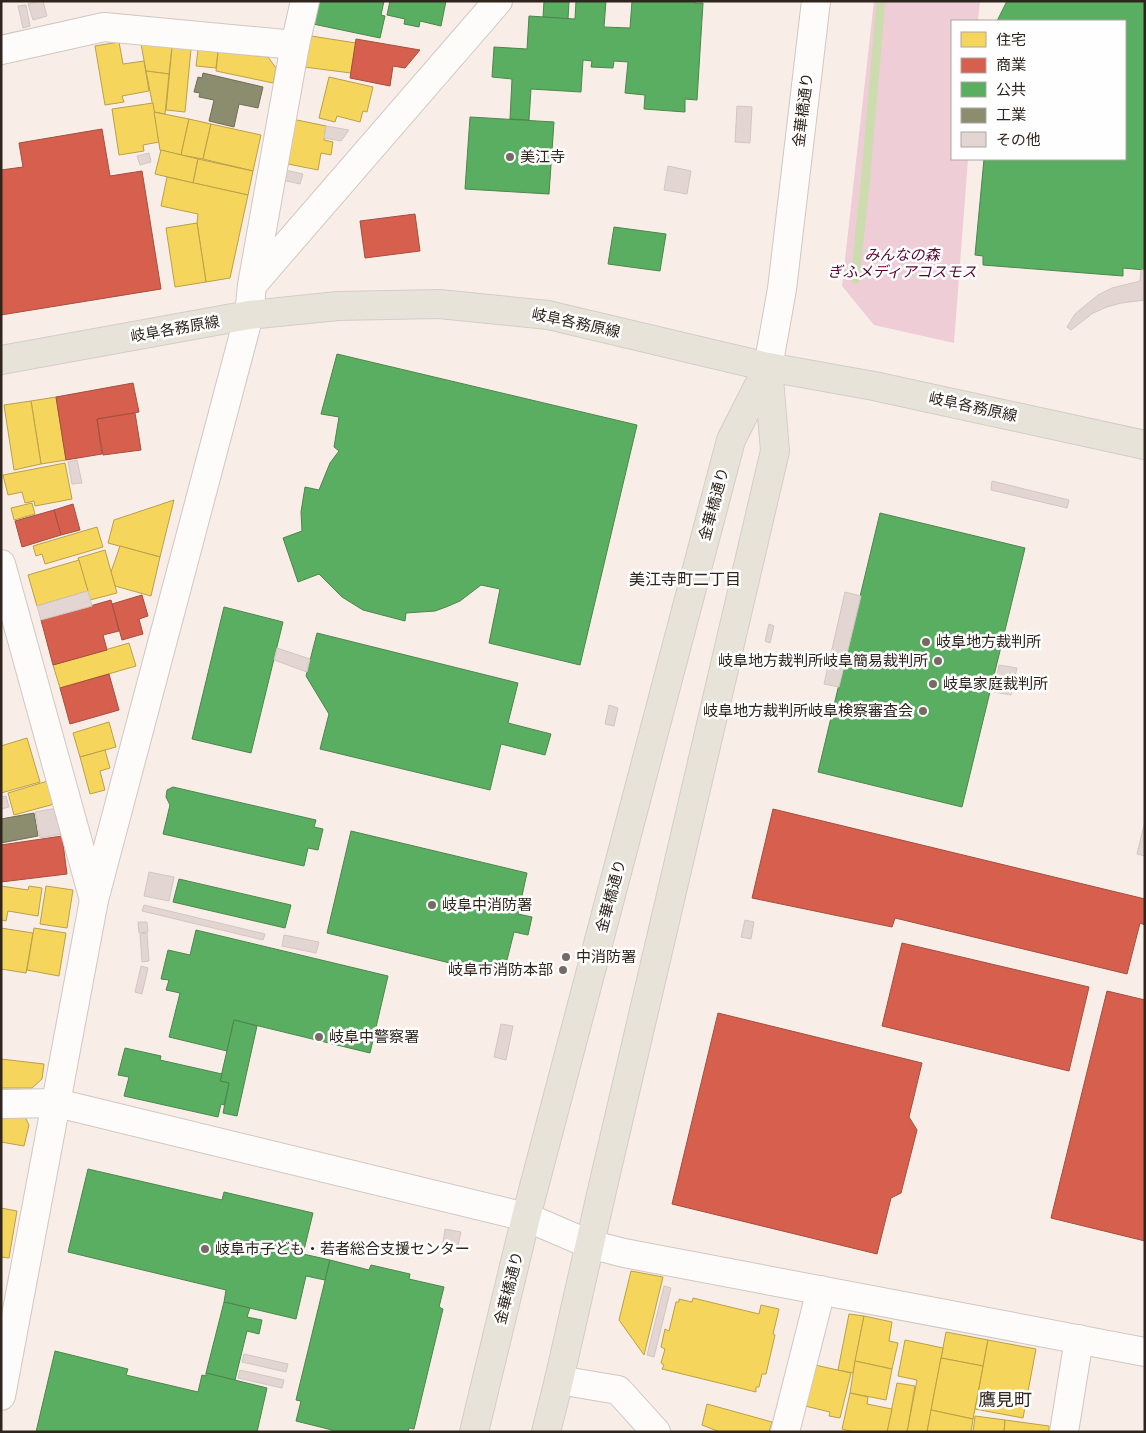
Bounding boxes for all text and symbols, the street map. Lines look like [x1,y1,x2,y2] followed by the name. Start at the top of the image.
[951,20,1126,160] legend
[996,31,1026,49] text: 住宅
[996,56,1026,74] text: 商業
[789,72,817,148] street label: 金華橋通り
[996,81,1026,99] text: 公共
[996,106,1026,124] text: 工業
[996,131,1041,149] text: その他
[520,148,565,166] place label: 美江寺
[504,151,516,163] marker: 美江寺
[828,246,976,281] park label: みんなの森 ぎふメディアコスモス
[530,305,622,341] street label: 岐阜各務原線
[129,312,221,346] street label: 岐阜各務原線
[927,389,1019,425] street label: 岐阜各務原線
[696,465,732,543] street label: 金華橋通り
[629,570,741,589] district label: 美江寺町二丁目
[936,633,1041,651] place label: 岐阜地方裁判所
[920,636,932,648] marker: 岐阜地方裁判所
[718,652,928,670] place label: 岐阜地方裁判所岐阜簡易裁判所
[932,655,944,667] marker: 岐阜地方裁判所岐阜簡易裁判所
[943,675,1048,693] place label: 岐阜家庭裁判所
[927,678,939,690] marker: 岐阜家庭裁判所
[703,702,913,720] place label: 岐阜地方裁判所岐阜検察審査会
[917,705,929,717] marker: 岐阜地方裁判所岐阜検察審査会
[593,857,629,935] street label: 金華橋通り
[442,896,532,914] place label: 岐阜中消防署
[426,899,438,911] marker: 岐阜中消防署
[576,948,636,966] place label: 中消防署
[560,951,572,963] marker: 中消防署
[448,961,553,979] place label: 岐阜市消防本部
[557,964,569,976] marker: 岐阜市消防本部
[329,1028,419,1046] place label: 岐阜中警察署
[313,1031,325,1043] marker: 岐阜中警察署
[215,1240,470,1258] place label: 岐阜市子ども・若者総合支援センター
[199,1243,211,1255] marker: 岐阜市子ども・若者総合支援センター
[491,1249,527,1327] street label: 金華橋通り
[978,1389,1032,1411] district label: 鷹見町

